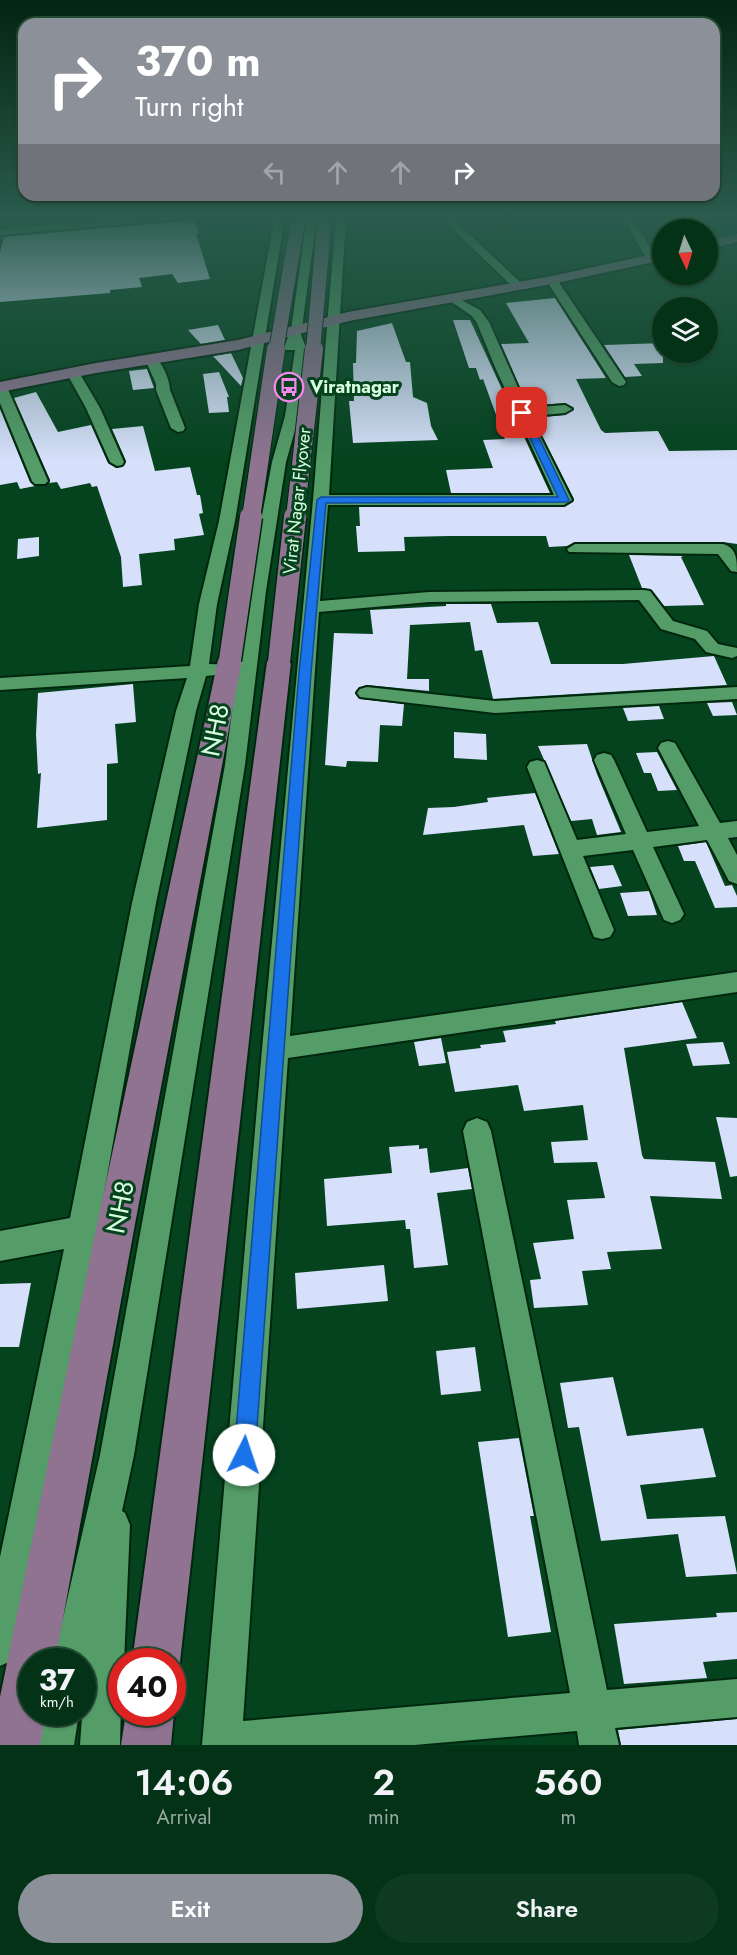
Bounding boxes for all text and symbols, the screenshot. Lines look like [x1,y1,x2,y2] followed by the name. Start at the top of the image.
[135,31,261,92] text: 370 m
[36,42,114,120] icon: right
[135,87,243,126] text: Turn right
[258,156,291,189] icon: left
[321,156,354,189] icon: ahead
[384,156,417,189] icon: ahead
[447,156,480,189] icon: right
[652,219,718,285] north arrow
[652,219,718,363] map controls
[652,297,718,363] button: layers
[273,371,305,403] bus stop icon: Viratnagar
[309,374,400,400] place label: Viratnagar
[496,387,547,438] pin
[505,396,538,429] icon: arrive
[276,425,318,576] street label: Virat Nagar Flyover
[191,700,239,760] street label: NH8
[96,1177,144,1237] street label: NH8
[212,1423,276,1487] position arrow
[108,1648,186,1726] speed limit sign: 40
[39,1658,75,1701] text: 37
[40,1691,74,1713] text: km/h
[135,1756,234,1808] text: 14:06
[372,1756,395,1808] text: 2
[534,1756,602,1808] text: 560
[156,1803,212,1832] text: Arrival
[368,1803,399,1832] text: min
[560,1803,576,1832] text: m
[18,1874,363,1943] button: Exit
[375,1874,719,1943] button: Share

